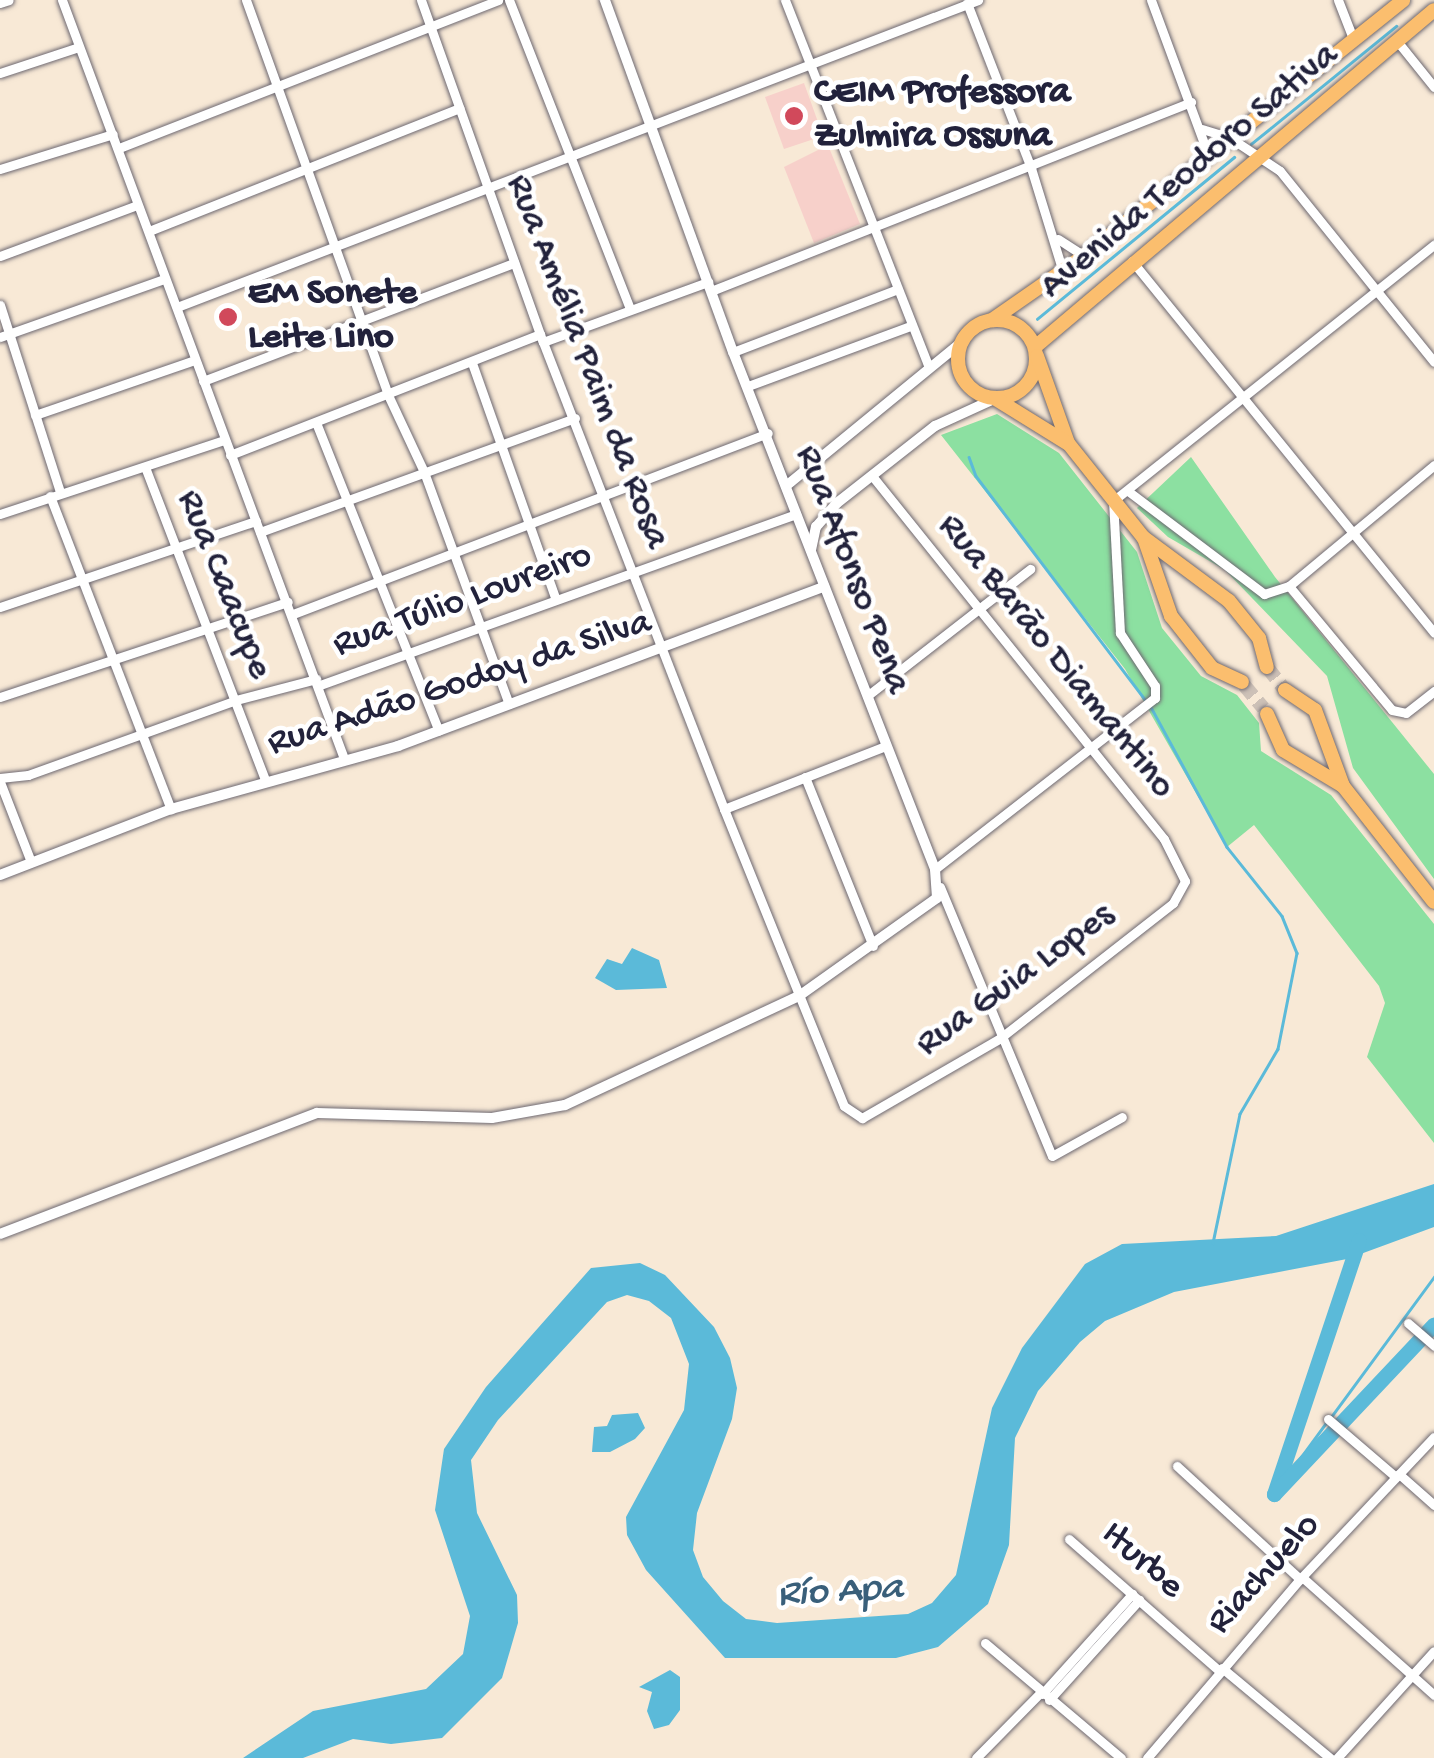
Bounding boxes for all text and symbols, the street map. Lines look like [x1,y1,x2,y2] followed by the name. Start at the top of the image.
[1031,34,1349,310] street label: Avenida Teodoro Sativa
[814,71,1070,160] place label: CEIM Professora Zulmira Ossuna
[783,105,805,127] marker: CEIM Professora Zulmira Ossuna
[494,169,678,555] street label: Rua Amélia Paim da Rosa
[248,272,417,362] place label: EM Sonete Leite Lino
[217,306,239,328] marker: EM Sonete Leite Lino
[783,439,919,701] street label: Rua Afonso Pena
[164,484,282,686] street label: Rua Caacupe
[926,505,1184,809] street label: Rua Barão Diamantino
[328,534,598,670] street label: Rua Túlio Loureiro
[263,601,657,769] street label: Rua Adão Godoy da Silva
[908,894,1124,1068] street label: Rua Guia Lopes
[1199,1505,1331,1645] street label: Riachuelo
[1090,1513,1192,1611] street label: Iturbe
[776,1566,904,1620] water label: Río Apa

